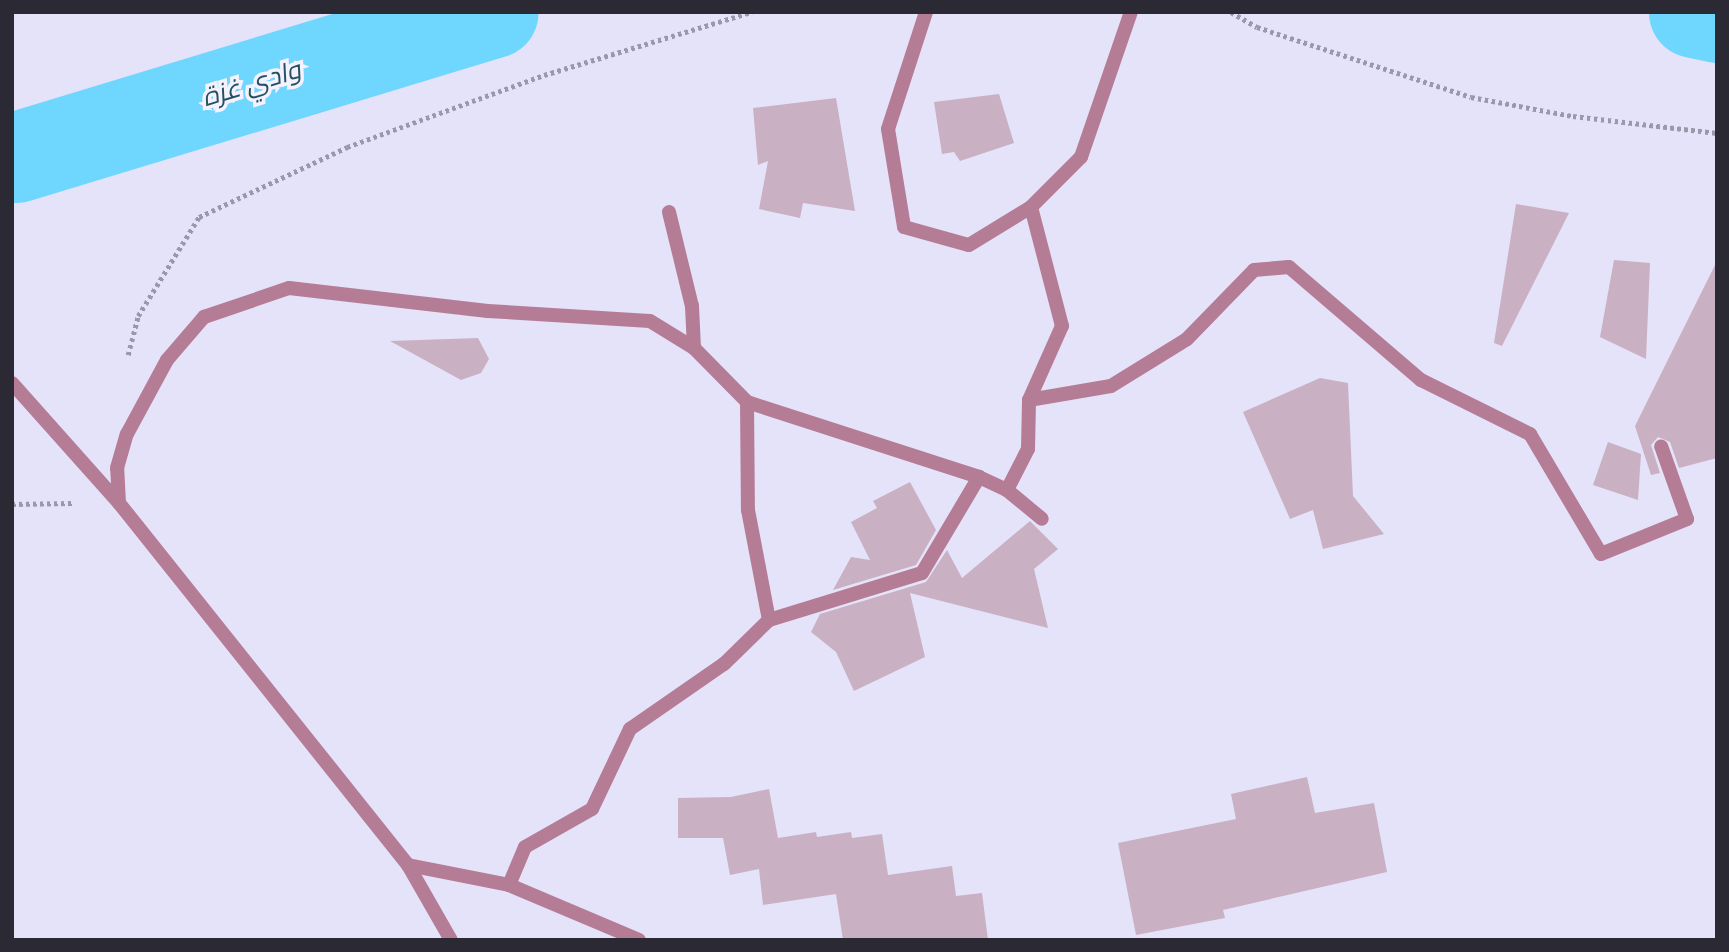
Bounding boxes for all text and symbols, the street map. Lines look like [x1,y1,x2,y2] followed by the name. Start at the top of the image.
[199,56,305,116] water label: وادي غزة

